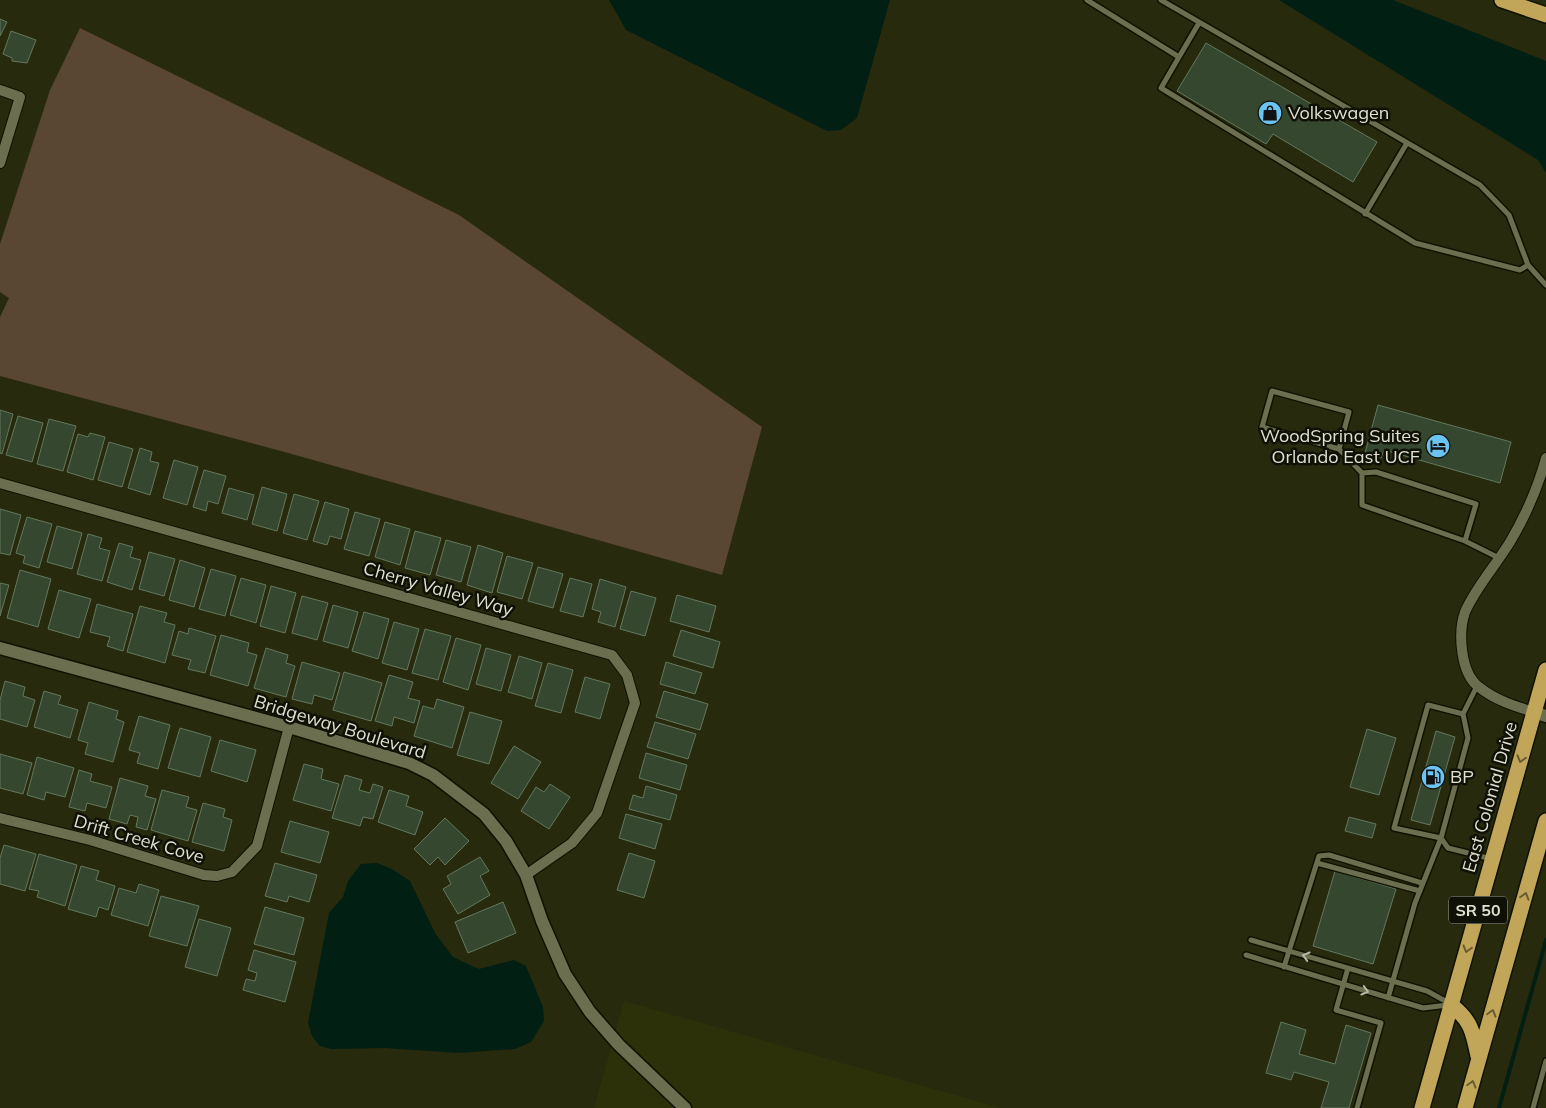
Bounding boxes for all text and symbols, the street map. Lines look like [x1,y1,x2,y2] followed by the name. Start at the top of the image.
[1257,100,1283,126] shop icon: Volkswagen
[1288,101,1389,124] place label: Volkswagen
[1260,424,1420,468] place label: WoodSpring Suites Orlando East UCF
[1425,433,1451,459] hotel icon: WoodSpring Suites Orlando East UCF
[361,556,516,621] street label: Cherry Valley Way
[251,689,429,764] street label: Bridgeway Boulevard
[1457,719,1522,875] street label: East Colonial Drive
[1516,754,1526,762] one-way arrow
[1420,764,1446,790] fuel station icon: BP
[1450,765,1474,788] place label: BP
[71,809,207,868] street label: Drift Creek Cove
[1519,892,1530,901] one-way arrow
[1449,896,1507,924] road number: SR 50
[1462,945,1473,953] one-way arrow
[1302,952,1311,962] one-way arrow
[1360,986,1368,996] one-way arrow
[1486,1008,1497,1017] one-way arrow
[1466,1079,1477,1088] one-way arrow

